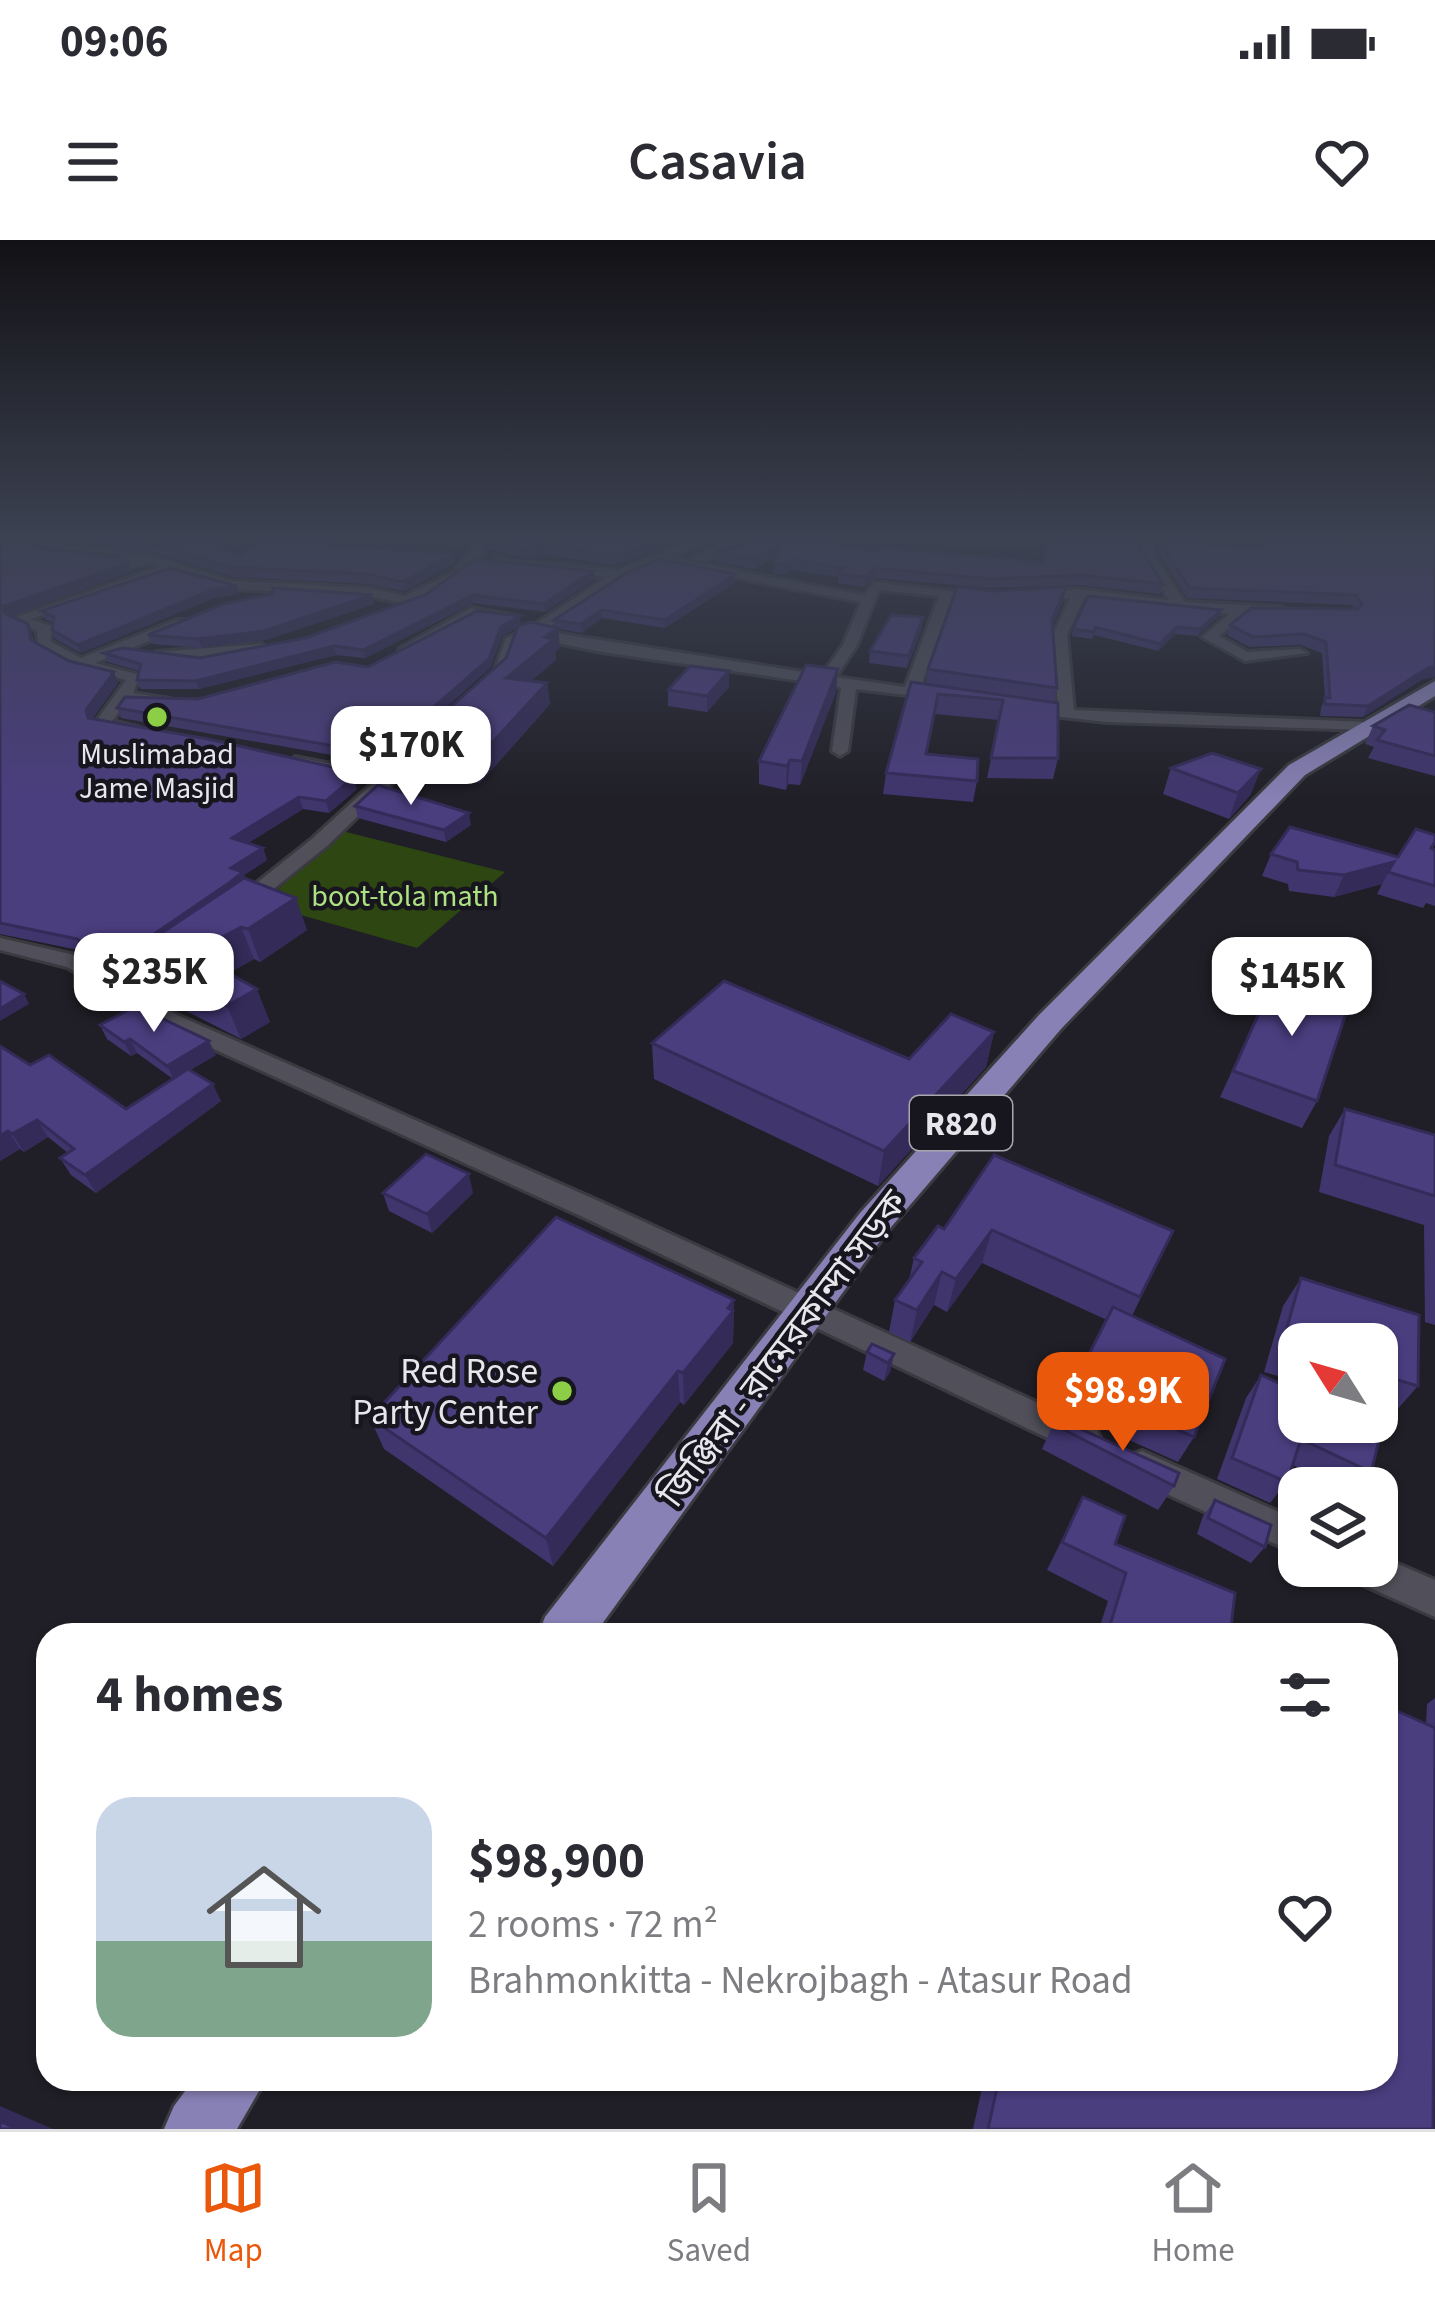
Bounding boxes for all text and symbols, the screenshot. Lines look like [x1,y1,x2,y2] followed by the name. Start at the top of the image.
[60,10,169,74] text: 09:06
[628,124,807,201] text: Casavia
[60,129,126,195] icon: menu
[1309,129,1375,195] icon: heart
[144,704,170,730] marker: Muslimabad Jame Masjid
[327,706,495,808] pin: $170K
[358,717,464,773] text: $170K
[79,733,235,810] place label: Muslimabad Jame Masjid
[311,875,499,918] park label: boot-tola math
[70,933,238,1035] pin: $235K
[1208,937,1376,1039] pin: $145K
[101,944,207,1000] text: $235K
[1239,948,1345,1004] text: $145K
[910,1096,1012,1150] road number: R820
[646,1179,920,1519] street label: জিঞ্জিরা - রামেরকান্দা সড়ক
[1278,1323,1398,1443] north arrow
[1278,1323,1398,1587] map controls
[352,1346,538,1438] place label: Red Rose Party Center
[1025,1352,1221,1454] pin: $98.9K
[1064,1363,1182,1419] text: $98.9K
[549,1378,575,1404] marker: Red Rose Party Center
[1278,1467,1398,1587] button: layers
[96,1659,283,1731] text: 4 homes
[1272,1662,1338,1728] icon: filters
[468,1825,645,1897] text: $98,900
[192,1845,336,1989] icon: home
[1272,1884,1338,1950] icon: heart
[468,1897,718,1953] text: 2 rooms · 72 m²
[468,1953,1133,2009] text: Brahmonkitta - Nekrojbagh - Atasur Road
[200,2155,266,2274] tab: Map
[667,2155,751,2274] tab: Saved
[1152,2155,1235,2274] tab: Home

